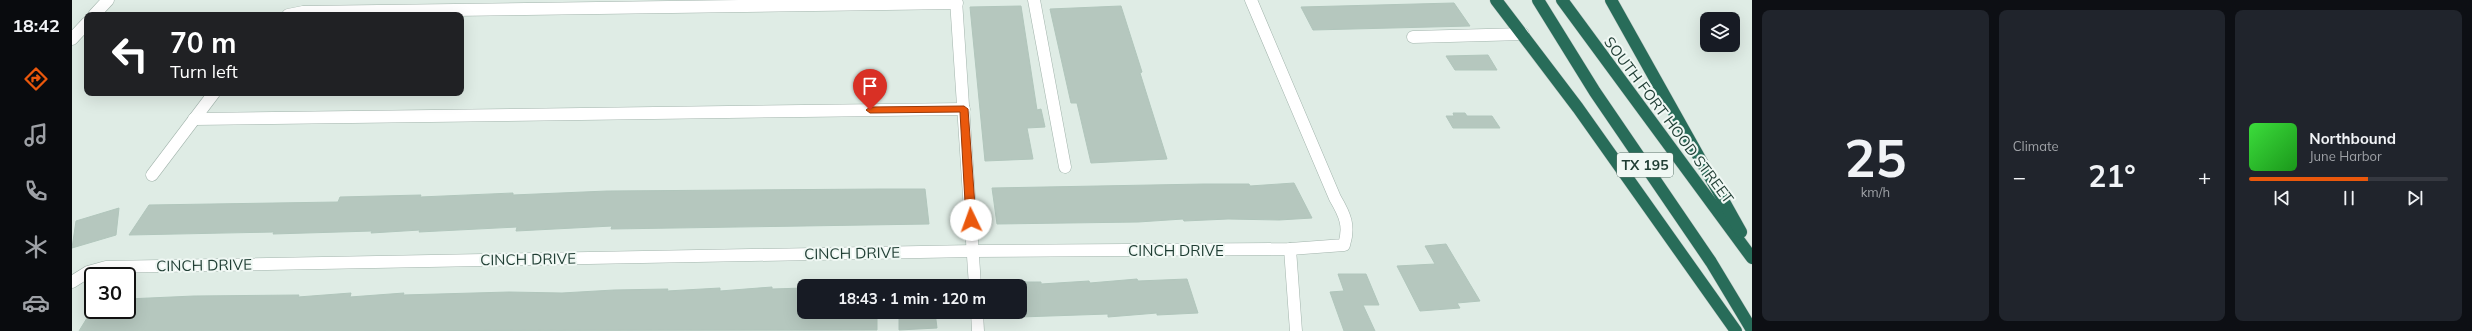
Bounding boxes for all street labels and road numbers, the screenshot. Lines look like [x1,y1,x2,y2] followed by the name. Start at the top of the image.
[1600,33,1738,207] street label: SOUTH FORT HOOD STREET
[1617,153,1673,177] road number: TX 195
[1128,241,1224,260] street label: CINCH DRIVE
[804,243,900,263] street label: CINCH DRIVE
[480,249,576,269] street label: CINCH DRIVE
[156,255,252,275] street label: CINCH DRIVE

